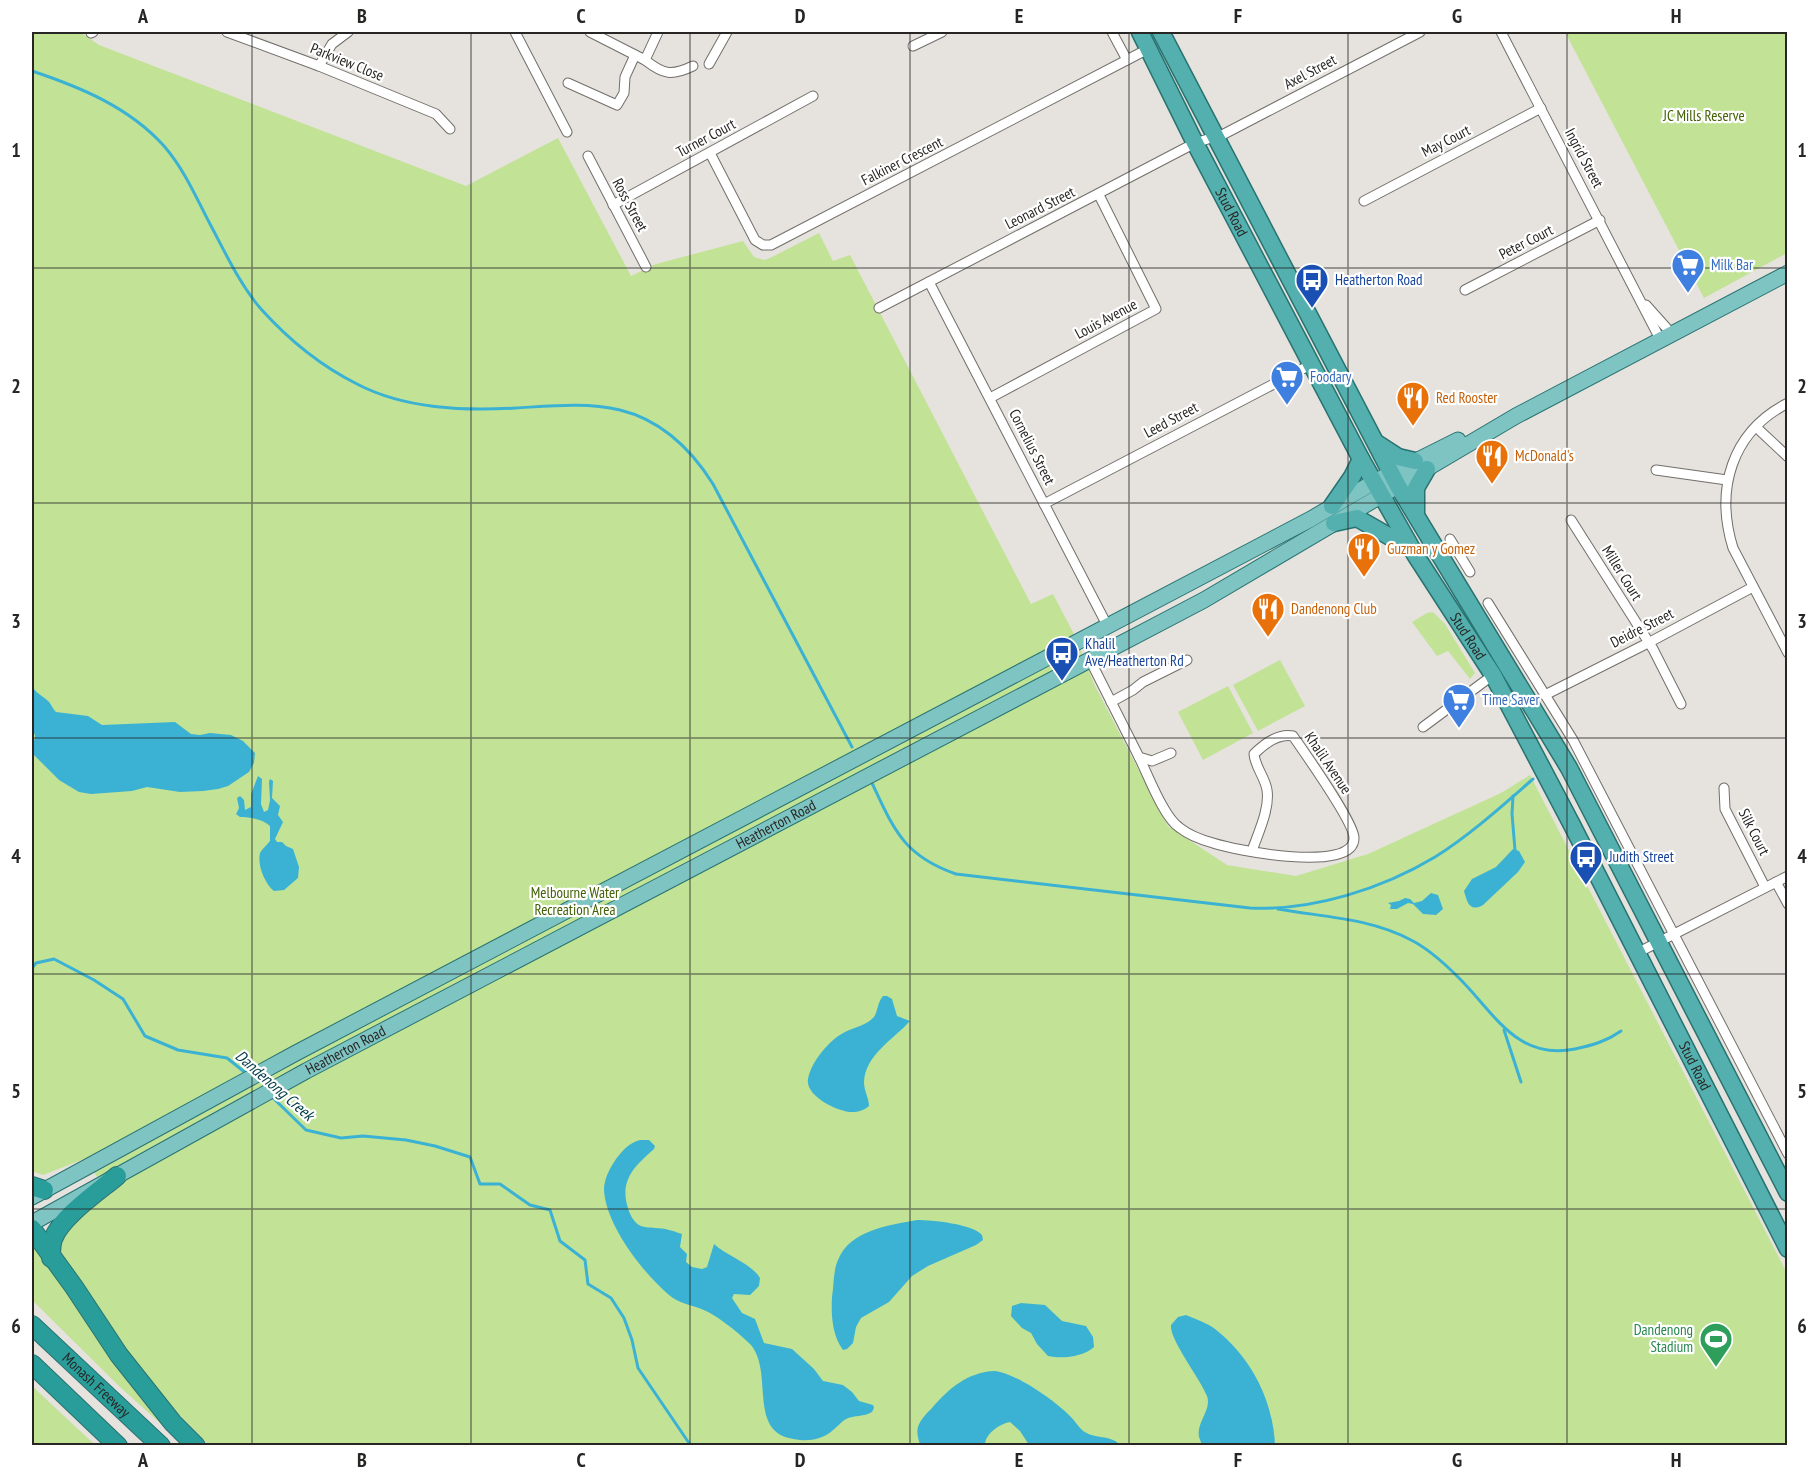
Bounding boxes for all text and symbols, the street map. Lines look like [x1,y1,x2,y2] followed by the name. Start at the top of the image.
[137,3,149,29] text: A
[357,3,367,29] text: B
[576,3,586,29] text: C
[795,3,806,29] text: D
[1015,3,1023,29] text: E
[1234,3,1242,29] text: F
[1452,3,1462,29] text: G
[1671,3,1681,29] text: H
[308,38,387,85] street label: Parkview Close
[1280,50,1339,93] street label: Axel Street
[1662,106,1745,125] park label: JC Mills Reserve
[673,114,739,161] street label: Turner Court
[1418,120,1473,161] street label: May Court
[1561,125,1608,191] street label: Ingrid Street
[858,132,946,189] street label: Falkiner Crescent
[11,137,21,163] text: 1
[1797,137,1807,163] text: 1
[609,175,652,235] street label: Ross Street
[1002,182,1078,233] street label: Leonard Street
[1211,184,1252,240] street label: Stud Road
[1496,220,1556,263] street label: Peter Court
[1670,247,1706,294] supermarket icon: Milk Bar
[1711,255,1754,274] place label: Milk Bar
[1294,262,1330,309] bus stop icon: Heatherton Road
[1335,270,1422,289] place label: Heatherton Road
[1071,294,1140,343] street label: Louis Avenue
[1269,359,1305,406] supermarket icon: Foodary
[1310,367,1352,386] place label: Foodary
[11,373,21,399] text: 2
[1797,373,1807,399] text: 2
[1395,380,1431,427] restaurant icon: Red Rooster
[1436,388,1498,407] place label: Red Rooster
[1140,397,1201,442] street label: Leed Street
[1005,406,1060,488] street label: Cornelius Street
[1474,438,1510,485] restaurant icon: McDonald's
[1515,446,1574,465] place label: McDonald's
[1346,531,1382,578] restaurant icon: Guzman y Gomez
[1387,539,1475,558] place label: Guzman y Gomez
[1598,542,1647,604] street label: Miller Court
[1250,591,1286,638] restaurant icon: Dandenong Club
[1291,599,1377,618] place label: Dandenong Club
[1607,604,1677,652] street label: Deidre Street
[11,608,21,634] text: 3
[1797,608,1807,634] text: 3
[1446,609,1491,663] street label: Stud Road
[1085,634,1184,670] place label: Khalil Ave/Heatherton Rd
[1044,635,1080,682] bus stop icon: Khalil Ave/Heatherton Rd
[1441,682,1477,729] supermarket icon: Time Saver
[1482,690,1541,709] place label: Time Saver
[1301,728,1356,797] street label: Khalil Avenue
[733,795,819,853] street label: Heatherton Road
[1735,805,1774,858] street label: Silk Court
[1568,839,1604,886] bus stop icon: Judith Street
[11,843,21,869] text: 4
[1797,843,1807,869] text: 4
[1608,847,1674,866] place label: Judith Street
[531,883,620,919] park label: Melbourne Water Recreation Area
[302,1021,389,1079] street label: Heatherton Road
[1675,1038,1716,1093] street label: Stud Road
[232,1045,320,1126] water label: Dandenong Creek
[11,1078,21,1104] text: 5
[1797,1078,1807,1104] text: 5
[11,1313,21,1339] text: 6
[1797,1313,1807,1339] text: 6
[1634,1320,1693,1356] place label: Dandenong Stadium
[1698,1321,1734,1368] sports icon: Dandenong Stadium
[58,1348,135,1422] street label: Monash Freeway
[137,1447,149,1473] text: A
[357,1447,367,1473] text: B
[576,1447,586,1473] text: C
[795,1447,806,1473] text: D
[1015,1447,1023,1473] text: E
[1234,1447,1242,1473] text: F
[1452,1447,1462,1473] text: G
[1671,1447,1681,1473] text: H

